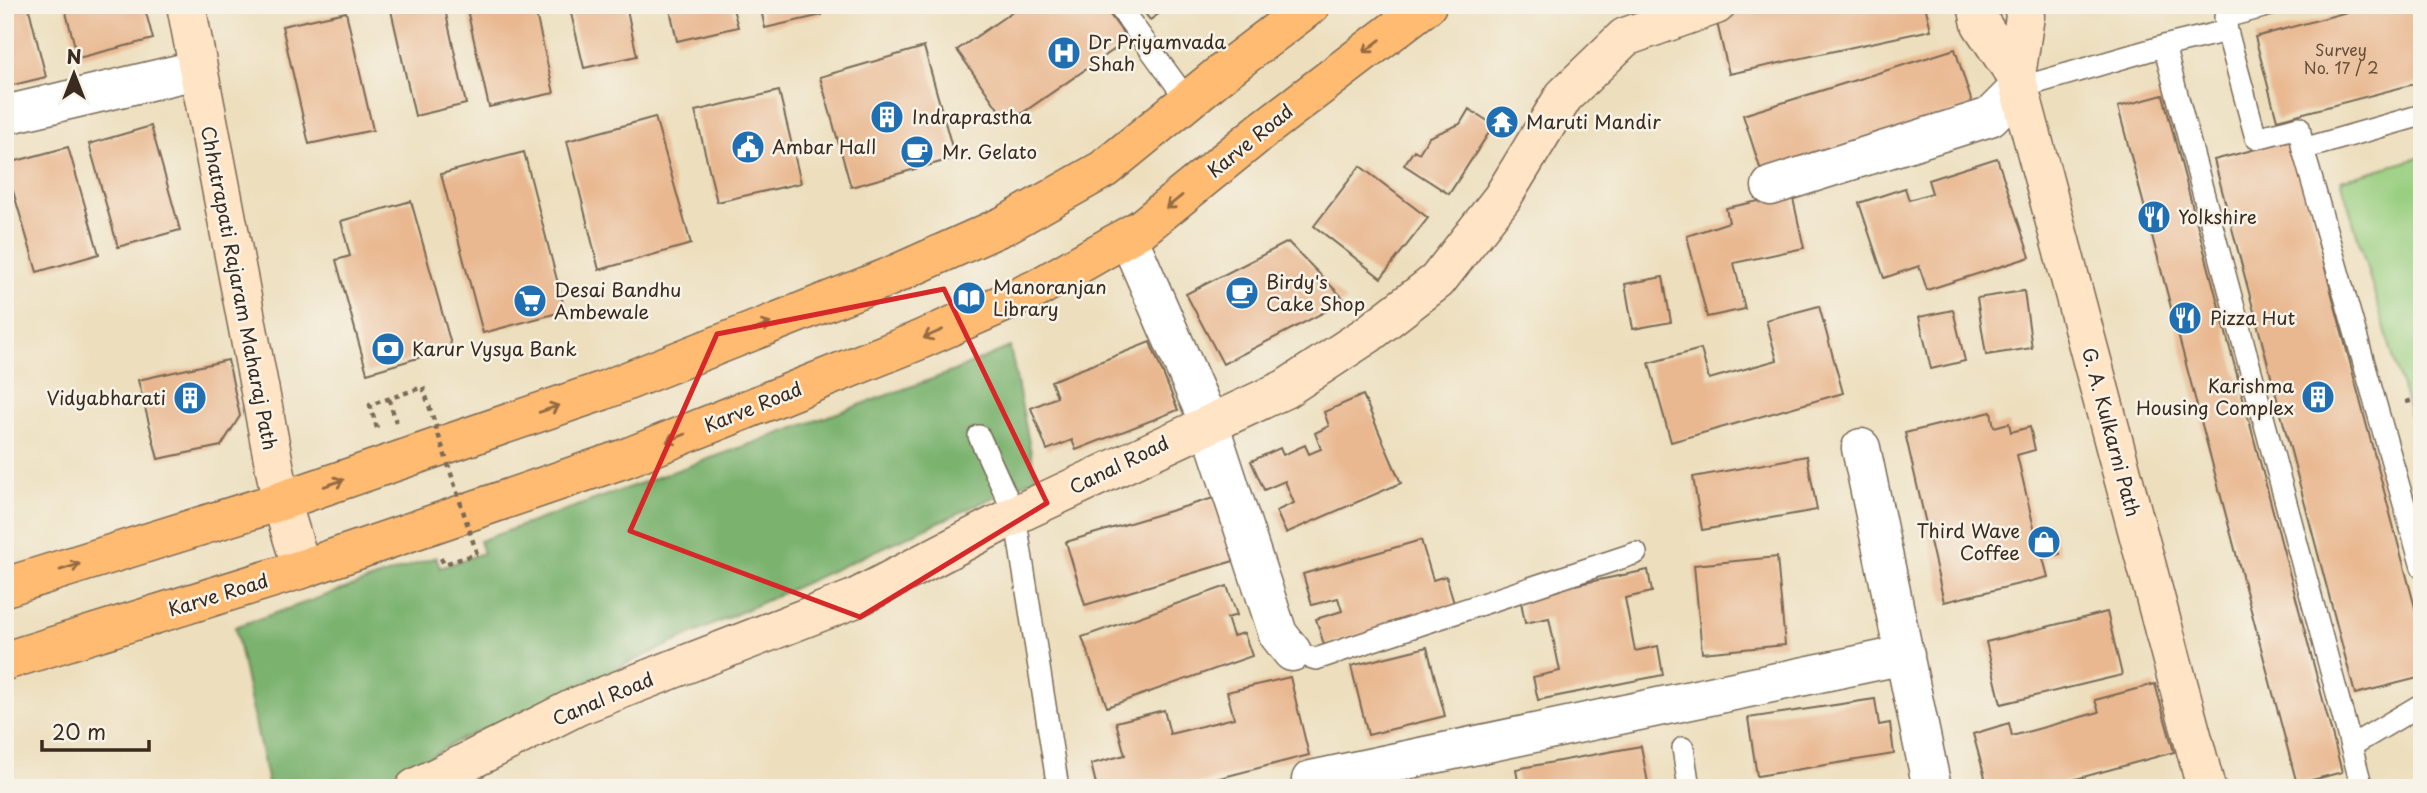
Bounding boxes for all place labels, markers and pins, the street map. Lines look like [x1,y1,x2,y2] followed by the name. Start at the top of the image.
[1088,27,1226,77] place label: Dr Priyamvada Shah
[1045,34,1083,72] hospital icon: Dr Priyamvada Shah
[868,98,906,136] building icon: Indraprastha
[912,102,1033,130] place label: Indraprastha
[1483,103,1521,141] temple icon: Maruti Mandir
[1526,107,1661,135] place label: Maruti Mandir
[729,128,767,166] public building icon: Ambar Hall
[772,132,876,160] place label: Ambar Hall
[898,133,936,171] cafe icon: Mr. Gelato
[942,137,1037,165] place label: Mr. Gelato
[2135,198,2173,236] restaurant icon: Yolkshire
[2178,202,2257,230] place label: Yolkshire
[1266,267,1365,317] place label: Birdy's Cake Shop
[993,272,1107,322] place label: Manoranjan Library
[1223,274,1261,312] cafe icon: Birdy's Cake Shop
[554,275,681,325] place label: Desai Bandhu Ambewale
[950,279,988,317] library icon: Manoranjan Library
[511,282,549,320] supermarket icon: Desai Bandhu Ambewale
[2166,299,2204,337] restaurant icon: Pizza Hut
[2210,303,2296,331] place label: Pizza Hut
[369,330,407,368] bank icon: Karur Vysya Bank
[412,334,577,362] place label: Karur Vysya Bank
[2136,371,2294,421] place label: Karishma Housing Complex
[2299,378,2337,416] building icon: Karishma Housing Complex
[171,379,209,417] building icon: Vidyabharati
[46,383,166,411] place label: Vidyabharati
[1916,516,2020,566] place label: Third Wave Coffee
[2025,523,2063,561] shop icon: Third Wave Coffee

